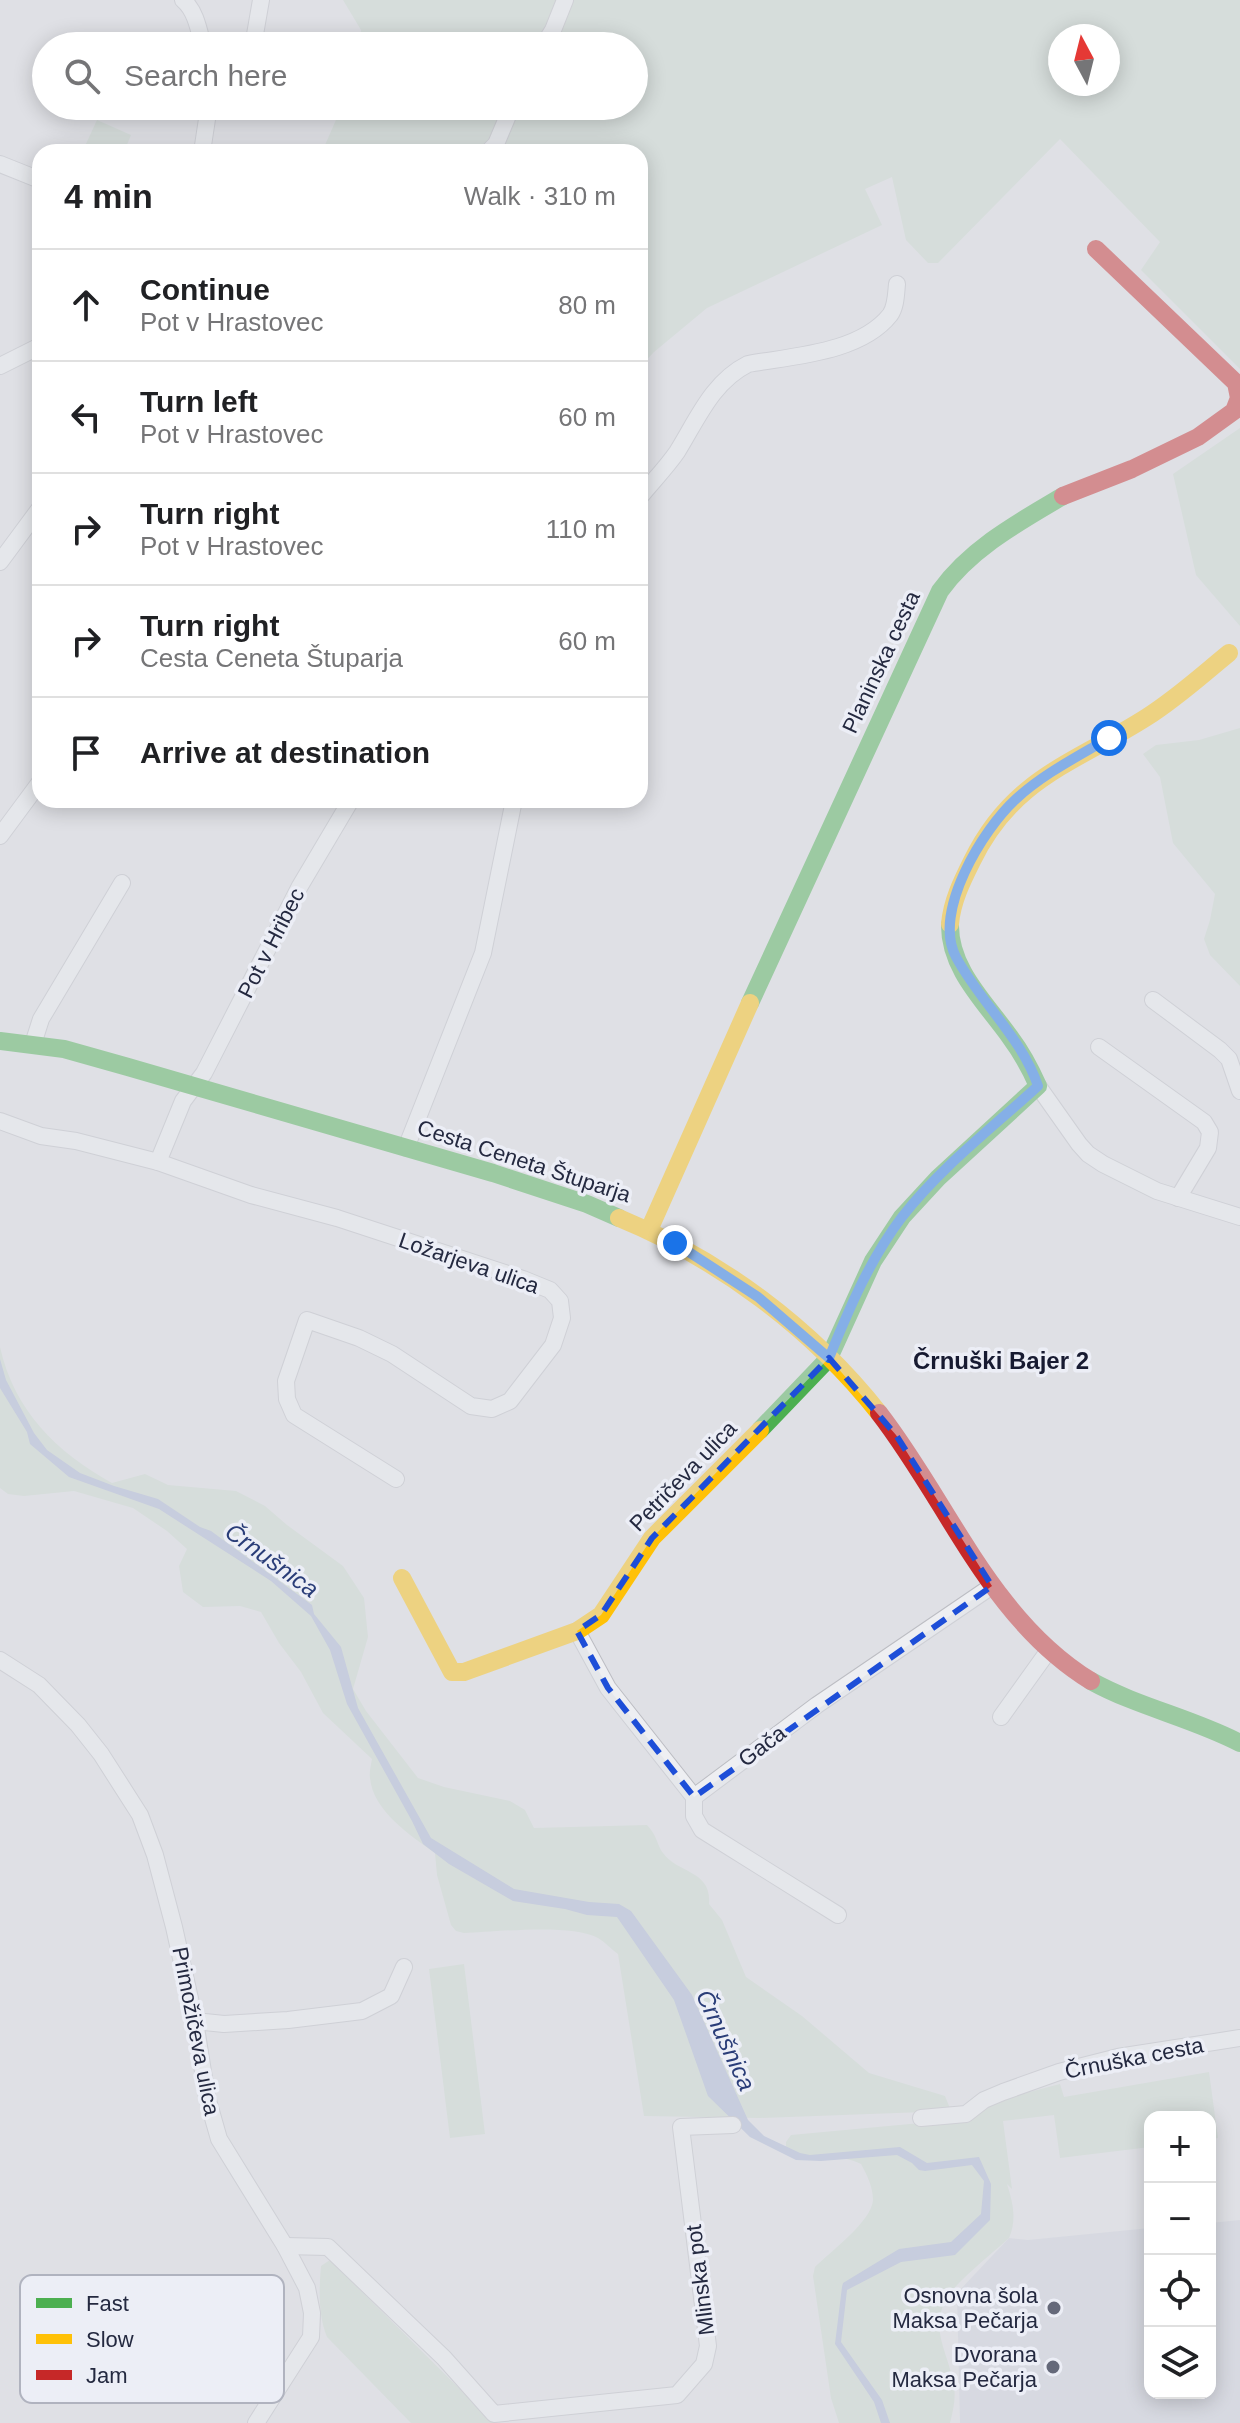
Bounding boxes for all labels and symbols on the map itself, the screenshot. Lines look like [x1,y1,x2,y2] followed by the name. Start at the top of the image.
[1048,24,1120,96] north arrow
[837,586,925,737] street label: Planinska cesta
[1091,720,1127,756] route start
[233,884,309,1002] street label: Pot v Hribec
[414,1115,634,1208] street label: Cesta Ceneta Štuparja
[657,1225,693,1261] route end
[396,1227,543,1299] street label: Ložarjeva ulica
[913,1347,1089,1374] district label: Črnuški Bajer 2
[624,1415,742,1536] street label: Petričeva ulica
[220,1517,324,1603] water label: Črnušnica
[733,1720,791,1772] street label: Gača
[167,1945,225,2118] street label: Primožičeva ulica
[691,1985,761,2095] water label: Črnušnica
[1063,2032,1206,2084] street label: Črnuška cesta
[681,2223,719,2337] street label: Mlinska pot
[20,2275,284,2403] legend
[892,2283,1039,2333] place label: Osnovna šola Maksa Pečarja
[86,2291,129,2316] text: Fast
[1045,2299,1063,2317] marker: Osnovna šola Maksa Pečarja
[86,2327,134,2352] text: Slow
[891,2342,1038,2392] place label: Dvorana Maksa Pečarja
[1044,2358,1062,2376] marker: Dvorana Maksa Pečarja
[86,2363,128,2388] text: Jam

